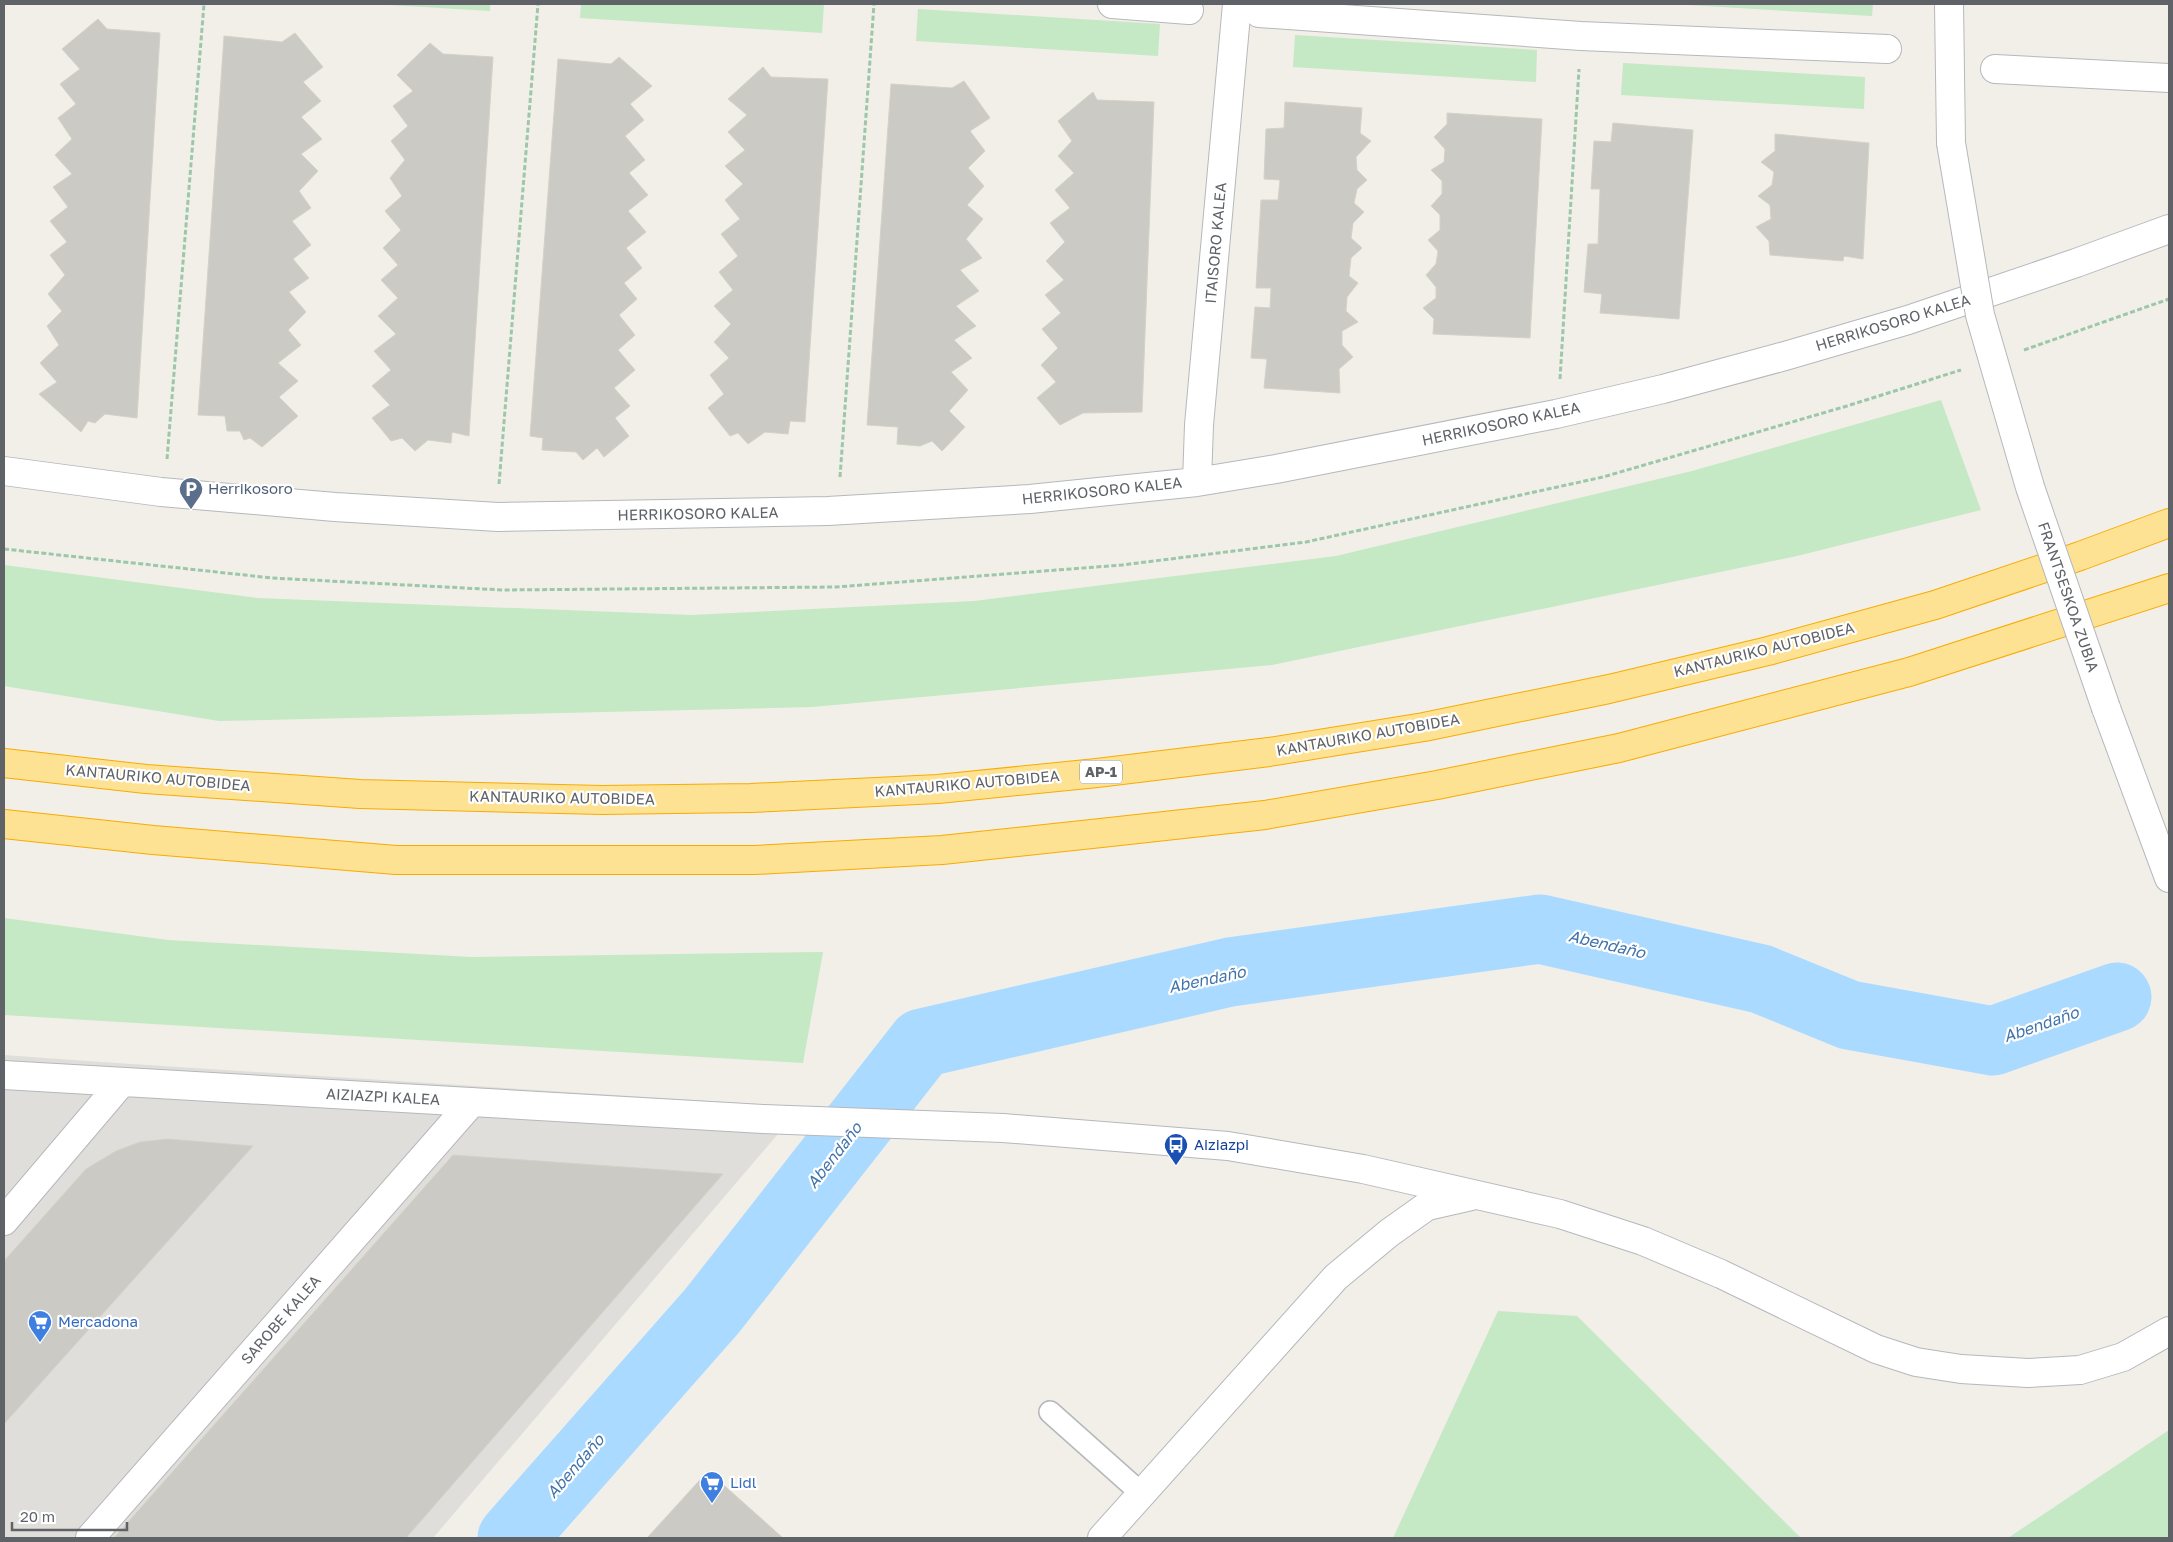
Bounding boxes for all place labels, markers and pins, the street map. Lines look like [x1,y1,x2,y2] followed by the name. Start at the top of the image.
[178,476,204,510] parking icon: Herrikosoro
[208,479,293,497] place label: Herrikosoro
[1163,1132,1189,1166] bus stop icon: Aiziazpi
[1194,1135,1249,1153] place label: Aiziazpi
[27,1309,53,1343] supermarket icon: Mercadona
[58,1312,138,1330] place label: Mercadona
[699,1470,725,1504] supermarket icon: Lidl
[730,1473,757,1491] place label: Lidl

